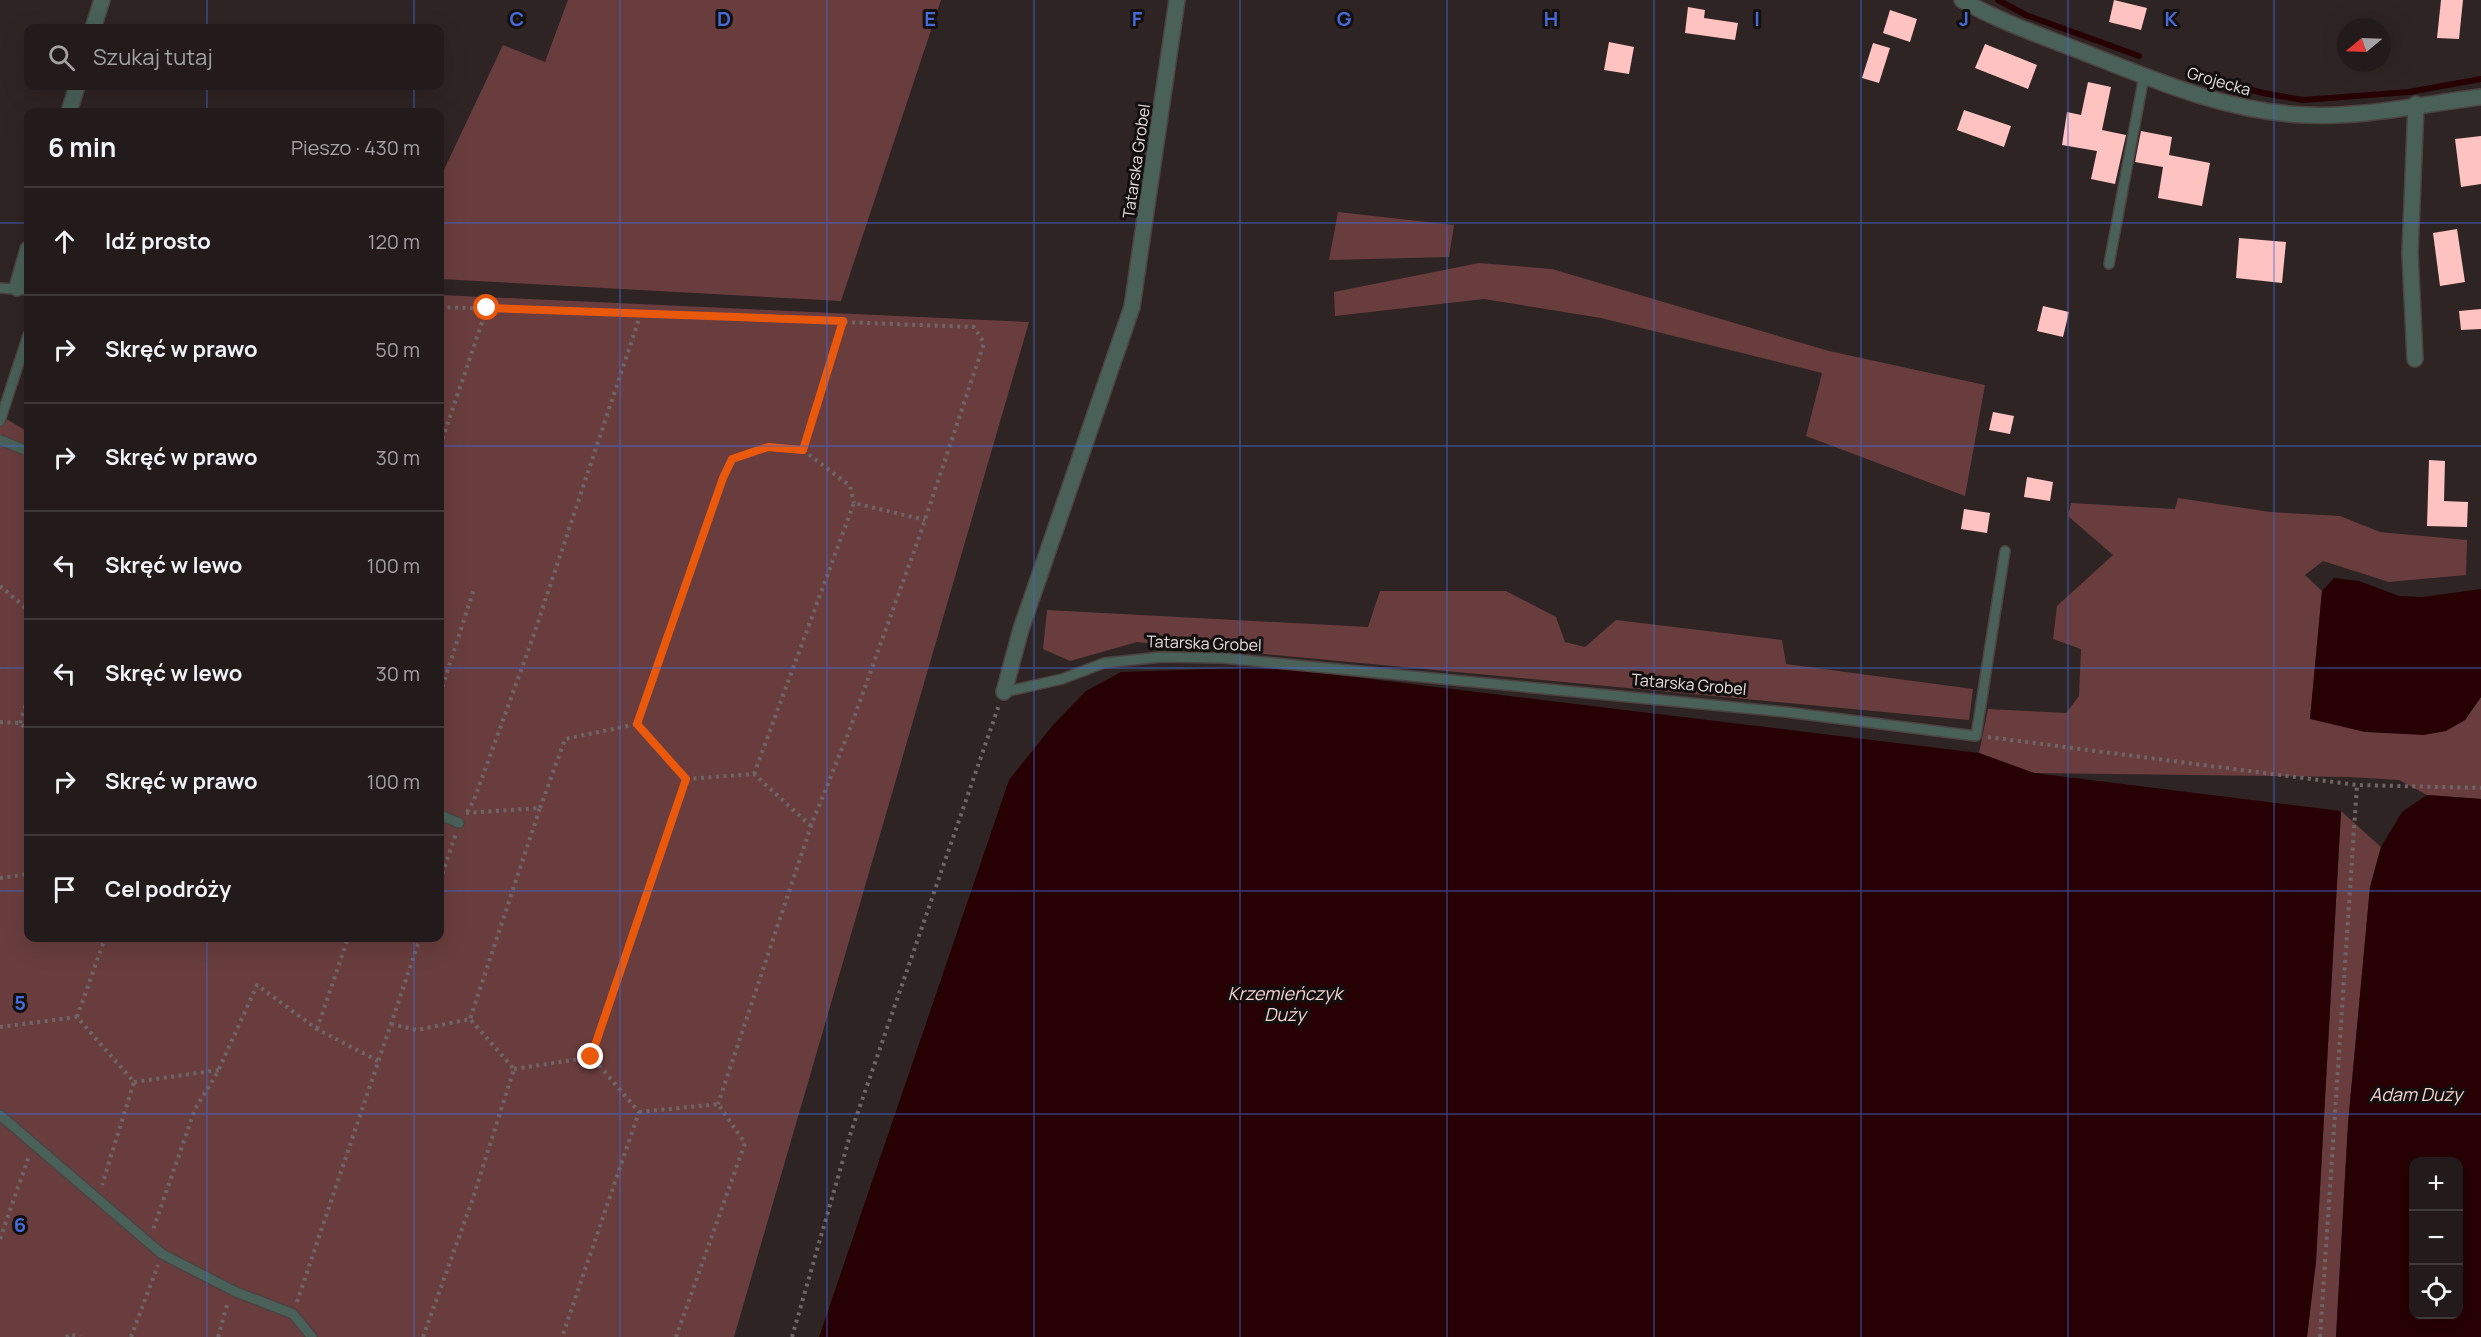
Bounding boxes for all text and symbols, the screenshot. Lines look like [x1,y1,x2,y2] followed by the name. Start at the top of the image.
[510,5,524,32] text: C
[717,5,731,32] text: D
[924,5,936,32] text: E
[1132,5,1143,32] text: F
[1337,5,1352,32] text: G
[1544,5,1558,32] text: H
[1754,5,1760,32] text: I
[1959,5,1969,32] text: J
[2165,5,2178,32] text: K
[2337,18,2391,72] north arrow
[24,24,444,90] search box
[45,41,78,74] icon: search
[93,42,213,72] text: Szukaj tutaj
[2185,61,2253,101] street label: Grojecka
[1117,102,1155,220] street label: Tatarska Grobel
[48,129,116,165] text: 6 min
[291,134,420,161] text: Pieszo · 430 m
[48,225,81,258] icon: ahead
[105,226,211,256] text: Idź prosto
[368,228,420,255] text: 120 m
[473,294,499,320] route start
[48,333,81,366] icon: right
[105,334,258,364] text: Skręć w prawo
[375,336,420,363] text: 50 m
[48,441,81,474] icon: right
[105,442,258,472] text: Skręć w prawo
[376,444,420,471] text: 30 m
[48,549,81,582] icon: left
[105,550,242,580] text: Skręć w lewo
[367,552,420,579] text: 100 m
[1146,630,1262,656] street label: Tatarska Grobel
[48,657,81,690] icon: left
[105,658,242,688] text: Skręć w lewo
[376,660,420,687] text: 30 m
[1631,668,1747,700] street label: Tatarska Grobel
[48,765,81,798] icon: right
[105,766,258,796] text: Skręć w prawo
[367,768,420,795] text: 100 m
[48,873,81,906] icon: arrive
[105,874,231,904] text: Cel podróży
[1228,981,1345,1026] water label: Krzemieńczyk Duży
[14,989,26,1016] text: 5
[577,1043,603,1069] route end
[2370,1082,2465,1106] water label: Adam Duży
[2409,1157,2463,1319] map controls
[2409,1157,2463,1211] button: +
[14,1211,26,1238] text: 6
[2409,1211,2463,1265] button: −
[2409,1265,2463,1319] button: locate

